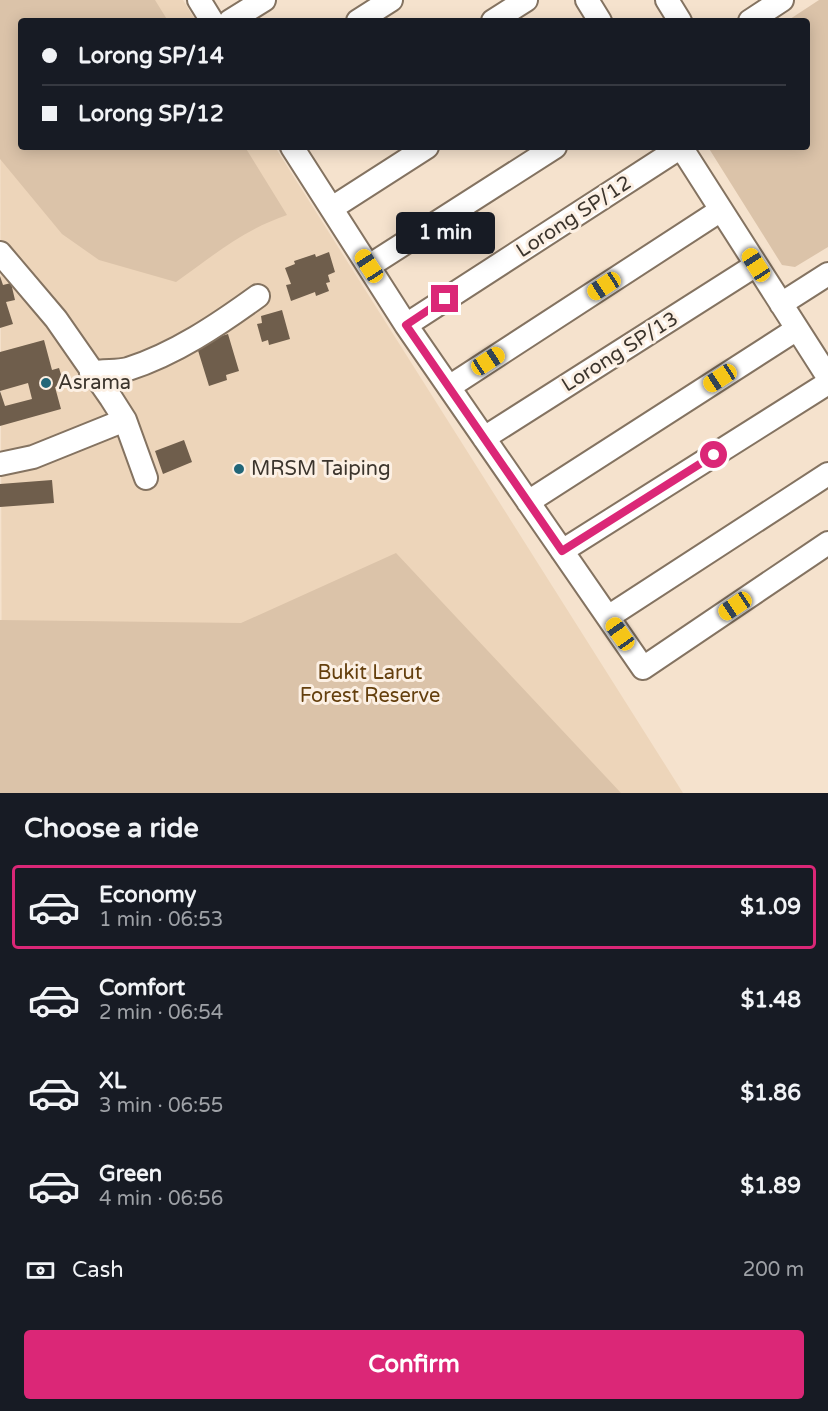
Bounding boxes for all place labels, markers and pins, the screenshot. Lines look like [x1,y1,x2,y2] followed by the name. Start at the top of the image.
[58,371,131,395] place label: Asrama
[39,376,53,390] marker: Asrama
[251,457,391,481] place label: MRSM Taiping
[232,462,246,476] marker: MRSM Taiping

